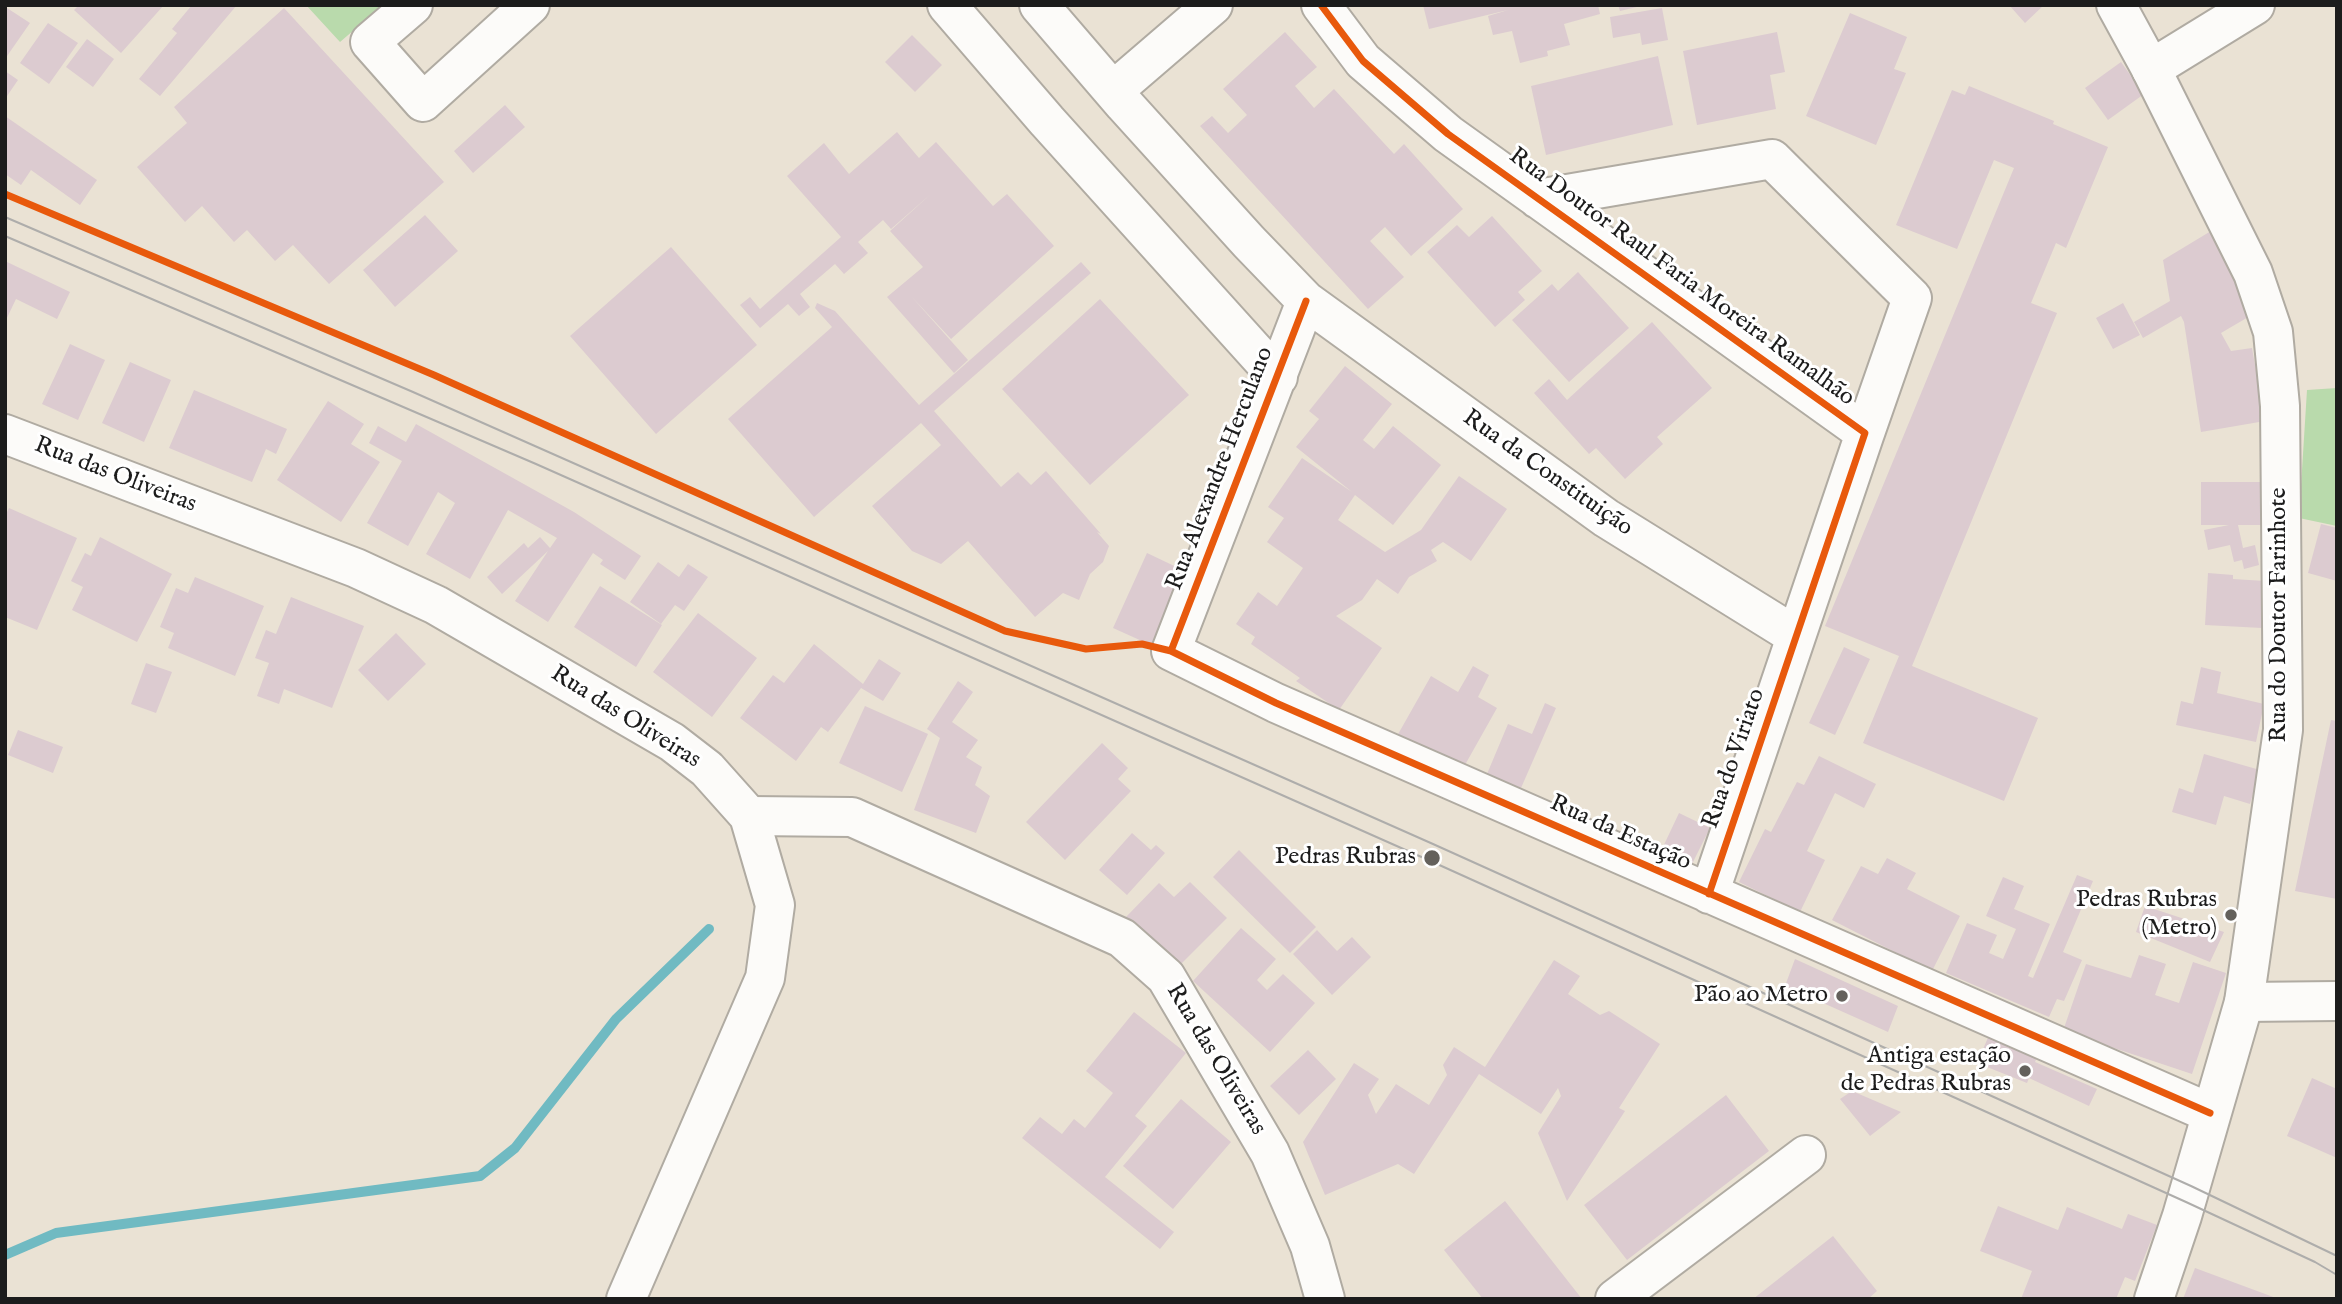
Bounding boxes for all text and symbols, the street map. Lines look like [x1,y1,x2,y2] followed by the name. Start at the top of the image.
[1502,143,1860,413] street label: Rua Doutor Raul Faria Moreira Ramalhão
[1161,343,1281,595] street label: Rua Alexandre Herculano
[1456,405,1638,543] street label: Rua da Constituição
[30,432,200,520] street label: Rua das Oliveiras
[2266,488,2294,742] street label: Rua do Doutor Farinhote
[545,660,705,776] street label: Rua das Oliveiras
[1698,685,1772,833] street label: Rua do Viriato
[1545,790,1695,878] street label: Rua da Estação
[1275,844,1416,872] place label: Pedras Rubras
[1422,848,1442,868] marker: Pedras Rubras
[2076,887,2217,943] place label: Pedras Rubras (Metro)
[2223,907,2239,923] marker: Pedras Rubras (Metro)
[1159,979,1271,1141] street label: Rua das Oliveiras
[1694,982,1828,1010] place label: Pão ao Metro
[1834,988,1850,1004] marker: Pão ao Metro
[1841,1043,2011,1099] place label: Antiga estação de Pedras Rubras
[2017,1063,2033,1079] marker: Antiga estação de Pedras Rubras

